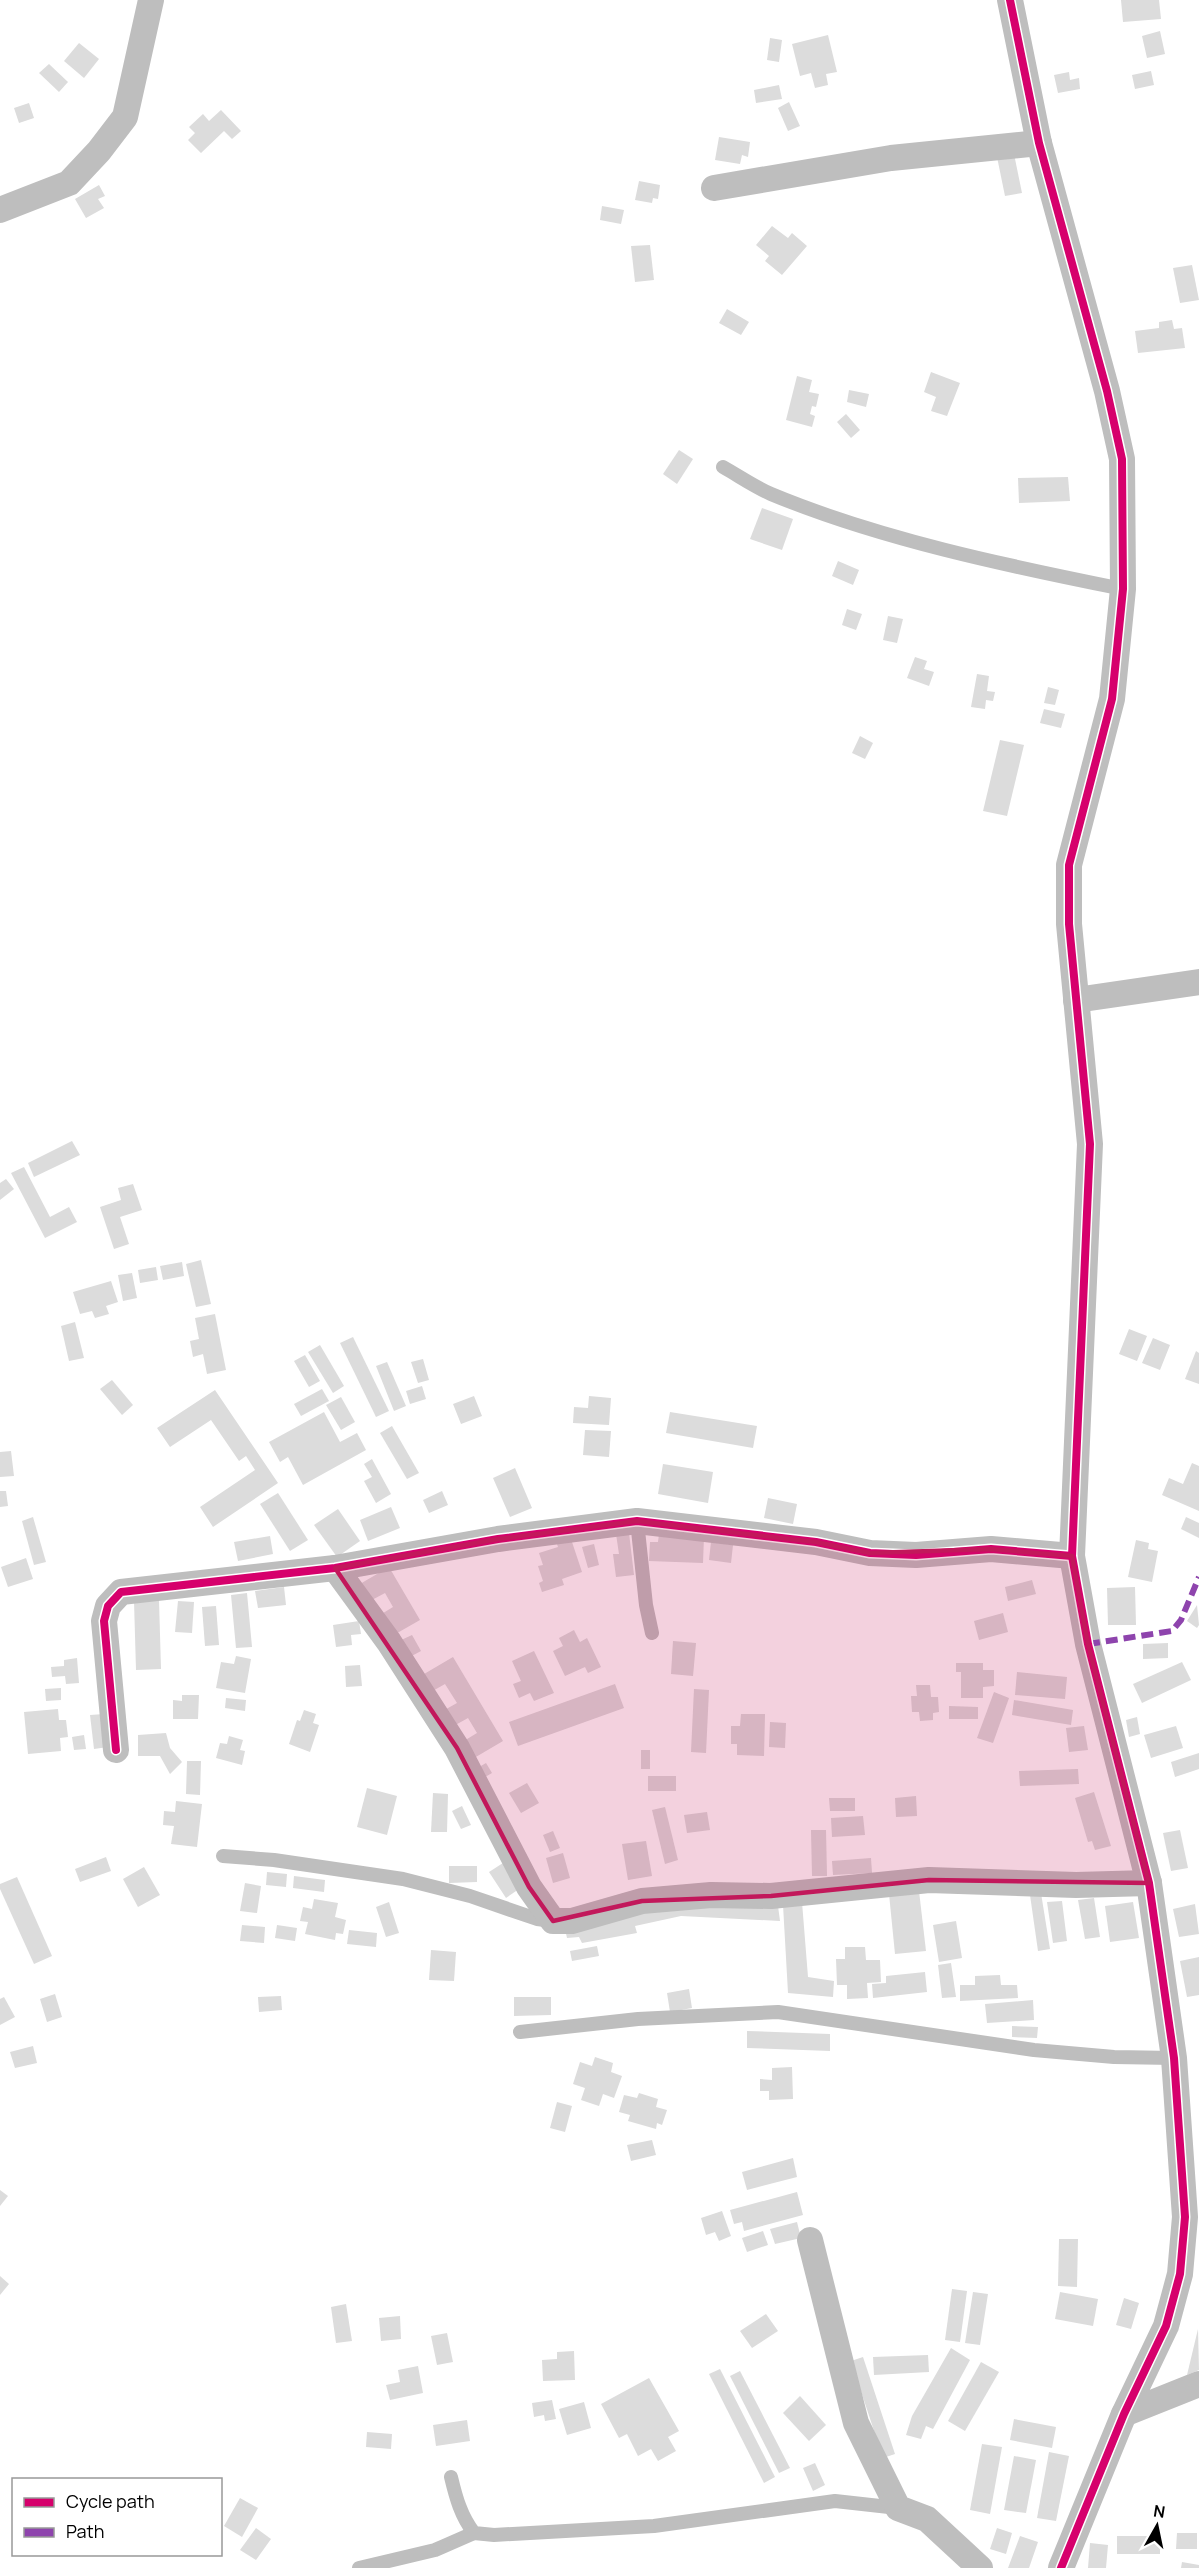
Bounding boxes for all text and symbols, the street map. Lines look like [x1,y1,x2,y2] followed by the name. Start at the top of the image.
[12,2478,222,2556] legend
[66,2489,155,2513] text: Cycle path
[1127,2496,1187,2556] north arrow
[1152,2499,1167,2523] text: N
[66,2519,104,2543] text: Path

